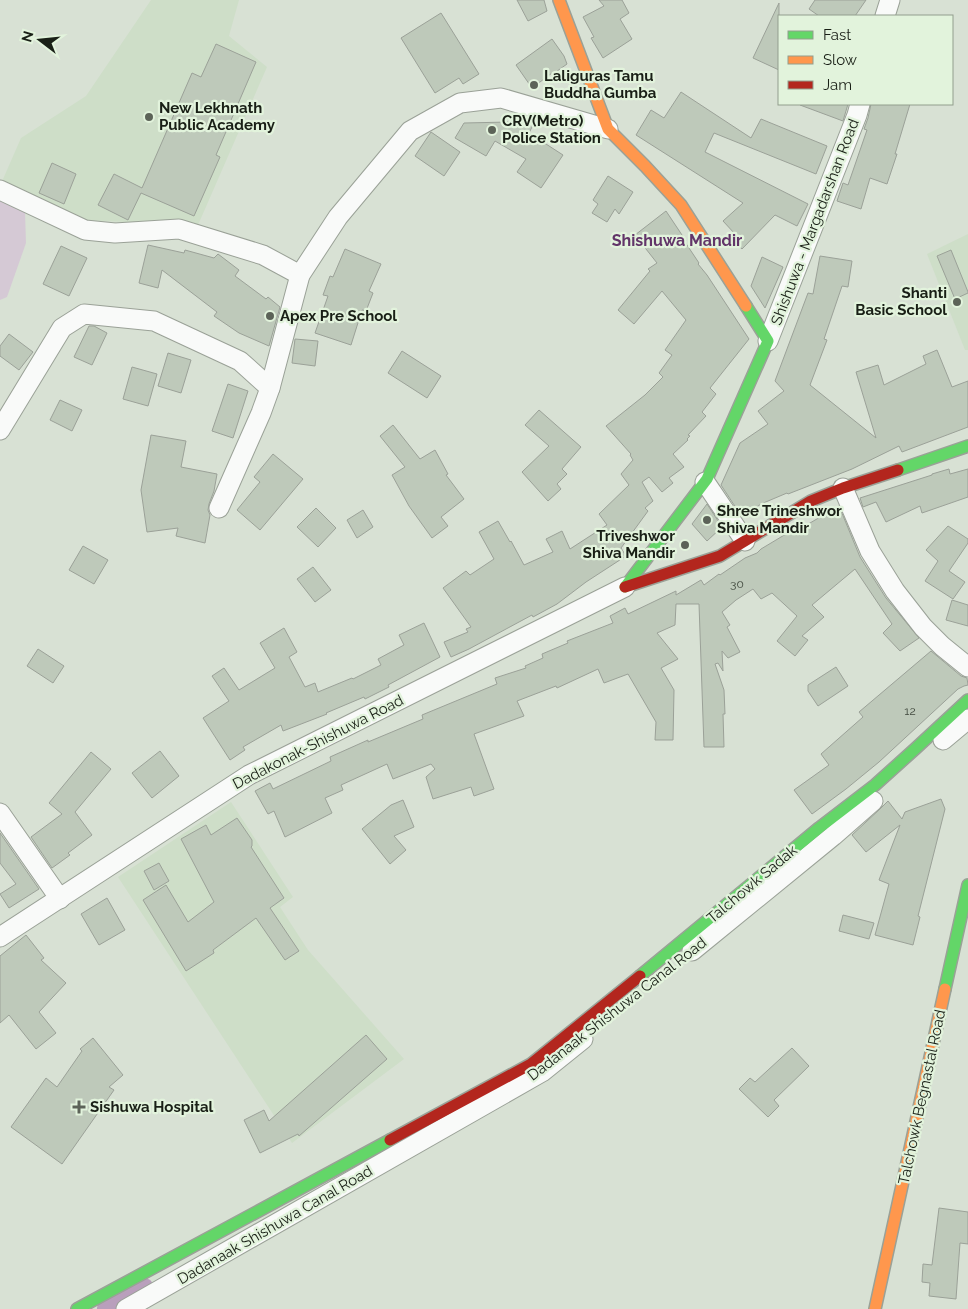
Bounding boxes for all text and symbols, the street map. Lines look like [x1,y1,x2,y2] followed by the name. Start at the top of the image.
[15,15,65,65] north arrow
[778,15,953,105] legend
[823,26,851,44] text: Fast
[18,29,37,44] text: N
[823,51,857,69] text: Slow
[544,67,657,102] place label: Laliguras Tamu Buddha Gumba
[823,76,852,94] text: Jam
[528,79,540,91] marker: Laliguras Tamu Buddha Gumba
[159,99,276,134] place label: New Lekhnath Public Academy
[143,111,155,123] marker: New Lekhnath Public Academy
[502,112,601,147] place label: CRV(Metro) Police Station
[767,116,863,328] street label: Shishuwa - Margadarshan Road
[486,124,498,136] marker: CRV(Metro) Police Station
[612,231,742,250] district label: Shishuwa Mandir
[855,284,947,319] place label: Shanti Basic School
[951,296,963,308] marker: Shanti Basic School
[280,307,397,325] place label: Apex Pre School
[264,310,276,322] marker: Apex Pre School
[717,502,842,537] place label: Shree Trineshwor Shiva Mandir
[701,514,713,526] marker: Shree Trineshwor Shiva Mandir
[583,527,675,562] place label: Triveshwor Shiva Mandir
[679,539,691,551] marker: Triveshwor Shiva Mandir
[730,577,744,591] house number: 30
[230,691,406,793] street label: Dadakonak-Shishuwa Road
[904,704,916,718] house number: 12
[703,841,801,927] street label: Talchowk Sadak
[524,934,710,1084] street label: Dadanaak Shishuwa Canal Road
[895,1008,949,1186] street label: Talchowk Begnastal Road
[90,1098,214,1116] place label: Sishuwa Hospital
[72,1100,86,1114] marker: Sishuwa Hospital
[174,1162,376,1288] street label: Dadanaak Shishuwa Canal Road

